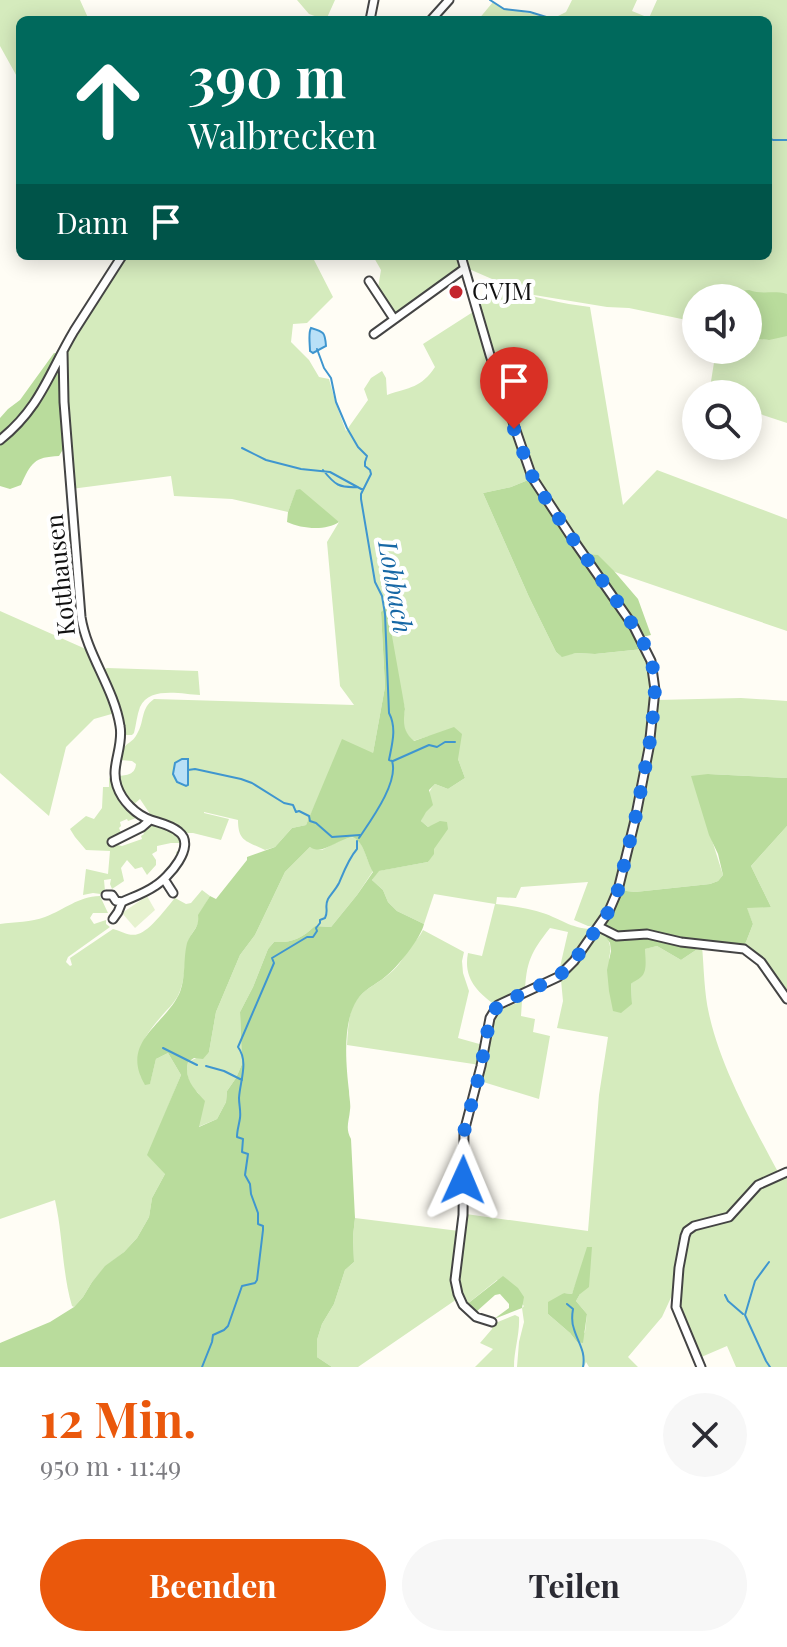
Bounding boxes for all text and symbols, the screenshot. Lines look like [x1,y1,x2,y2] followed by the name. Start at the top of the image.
[188,38,346,113] text: 390 m
[56,48,160,152] icon: ahead
[188,110,377,158] text: Walbrecken
[144,200,188,244] icon: arrive
[56,202,128,242] text: Dann
[472,274,532,306] place label: CVJM
[447,283,465,301] marker: CVJM
[682,284,762,460] map controls
[682,284,762,364] button: sound
[480,347,548,429] pin
[492,359,536,403] icon: arrive
[682,380,762,460] button: search
[37,513,81,638] street label: Kotthausen
[371,537,422,636] water label: Lohbach
[421,1138,505,1222] position arrow
[40,1386,196,1450] text: 12 Min.
[663,1393,747,1477] button: close
[40,1448,181,1483] text: 950 m · 11:49
[40,1539,386,1631] button: Beenden
[402,1539,747,1631] button: Teilen

